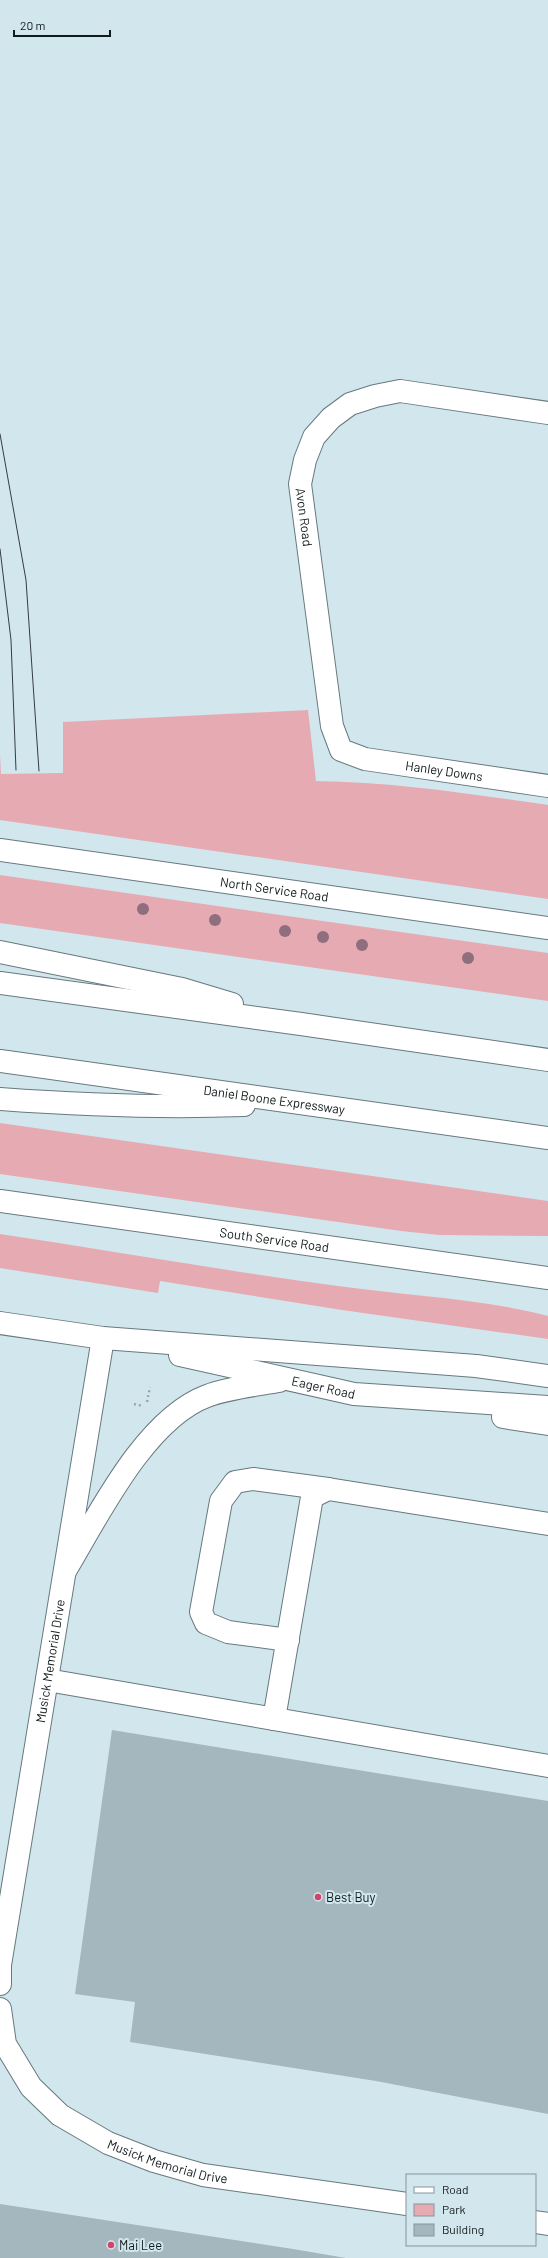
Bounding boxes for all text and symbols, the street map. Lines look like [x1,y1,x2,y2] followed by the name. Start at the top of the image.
[14,12,110,38] scale bar
[20,18,46,32] text: 20 m
[293,487,316,547] street label: Avon Road
[404,757,484,784] street label: Hanley Downs
[219,873,330,905] street label: North Service Road
[202,1082,346,1117] street label: Daniel Boone Expressway
[219,1224,330,1255] street label: South Service Road
[290,1372,357,1402] street label: Eager Road
[32,1598,68,1724] street label: Musick Memorial Drive
[326,1889,375,1905] place label: Best Buy
[313,1892,323,1902] marker: Best Buy
[105,2136,229,2186] street label: Musick Memorial Drive
[406,2174,536,2246] legend
[442,2182,469,2196] text: Road
[442,2202,466,2216] text: Park
[442,2222,484,2236] text: Building
[119,2237,162,2253] place label: Mai Lee
[106,2240,116,2250] marker: Mai Lee

